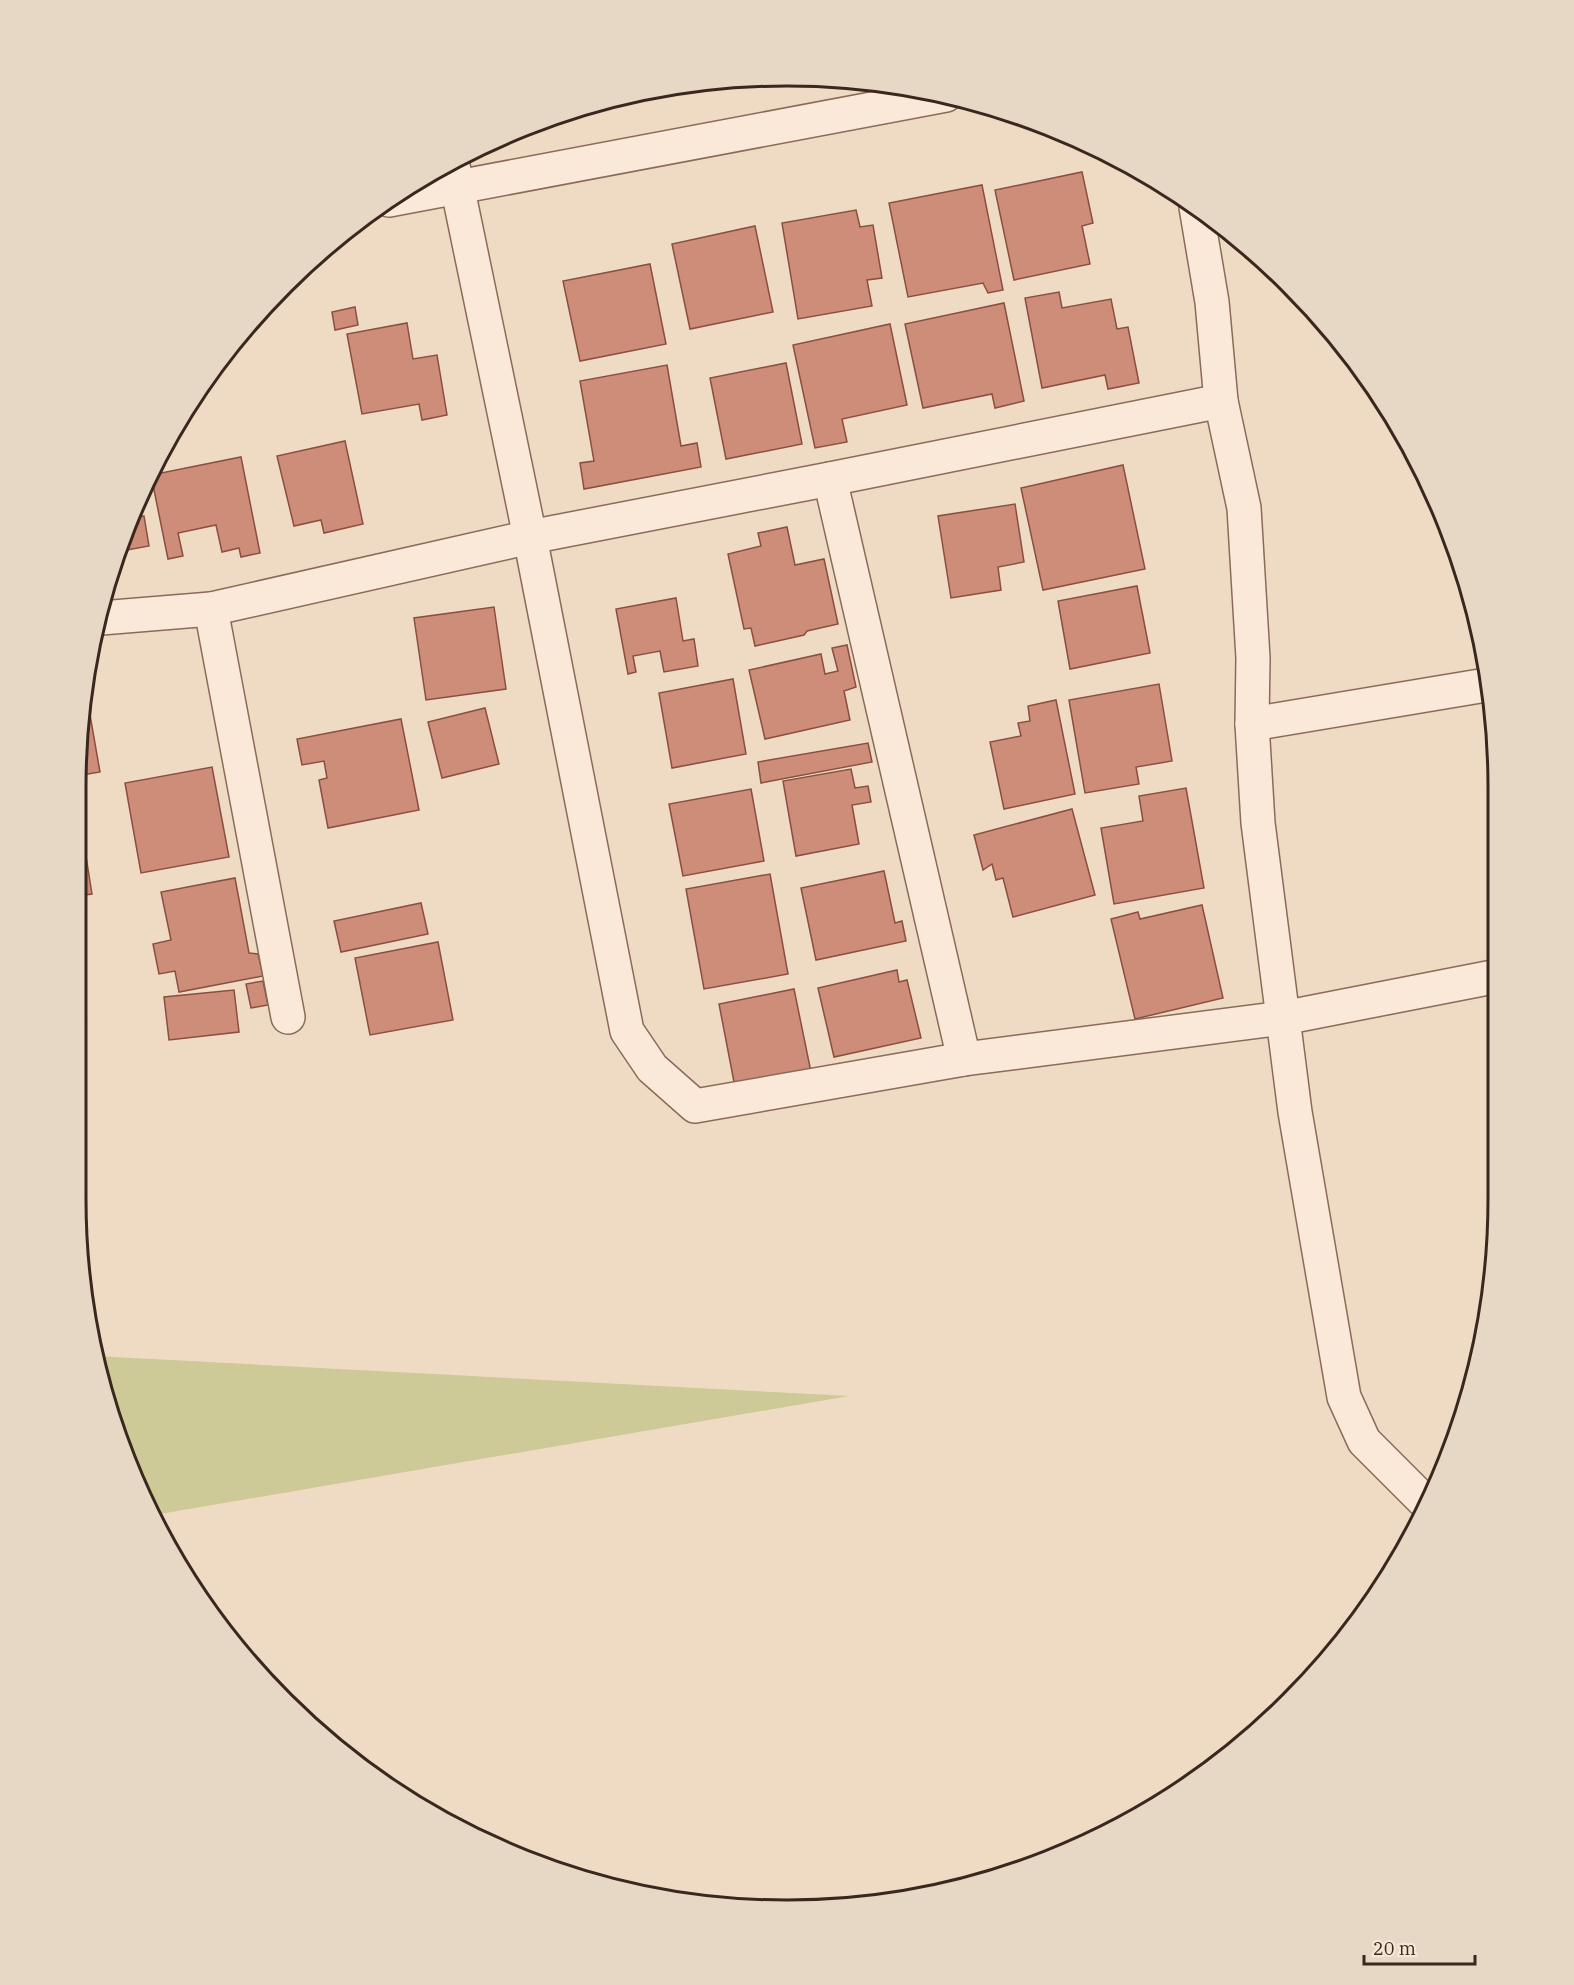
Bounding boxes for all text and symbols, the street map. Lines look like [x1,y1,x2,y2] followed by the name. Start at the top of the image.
[1364,1928,1475,1966] scale bar
[1373,1937,1416,1960] text: 20 m

